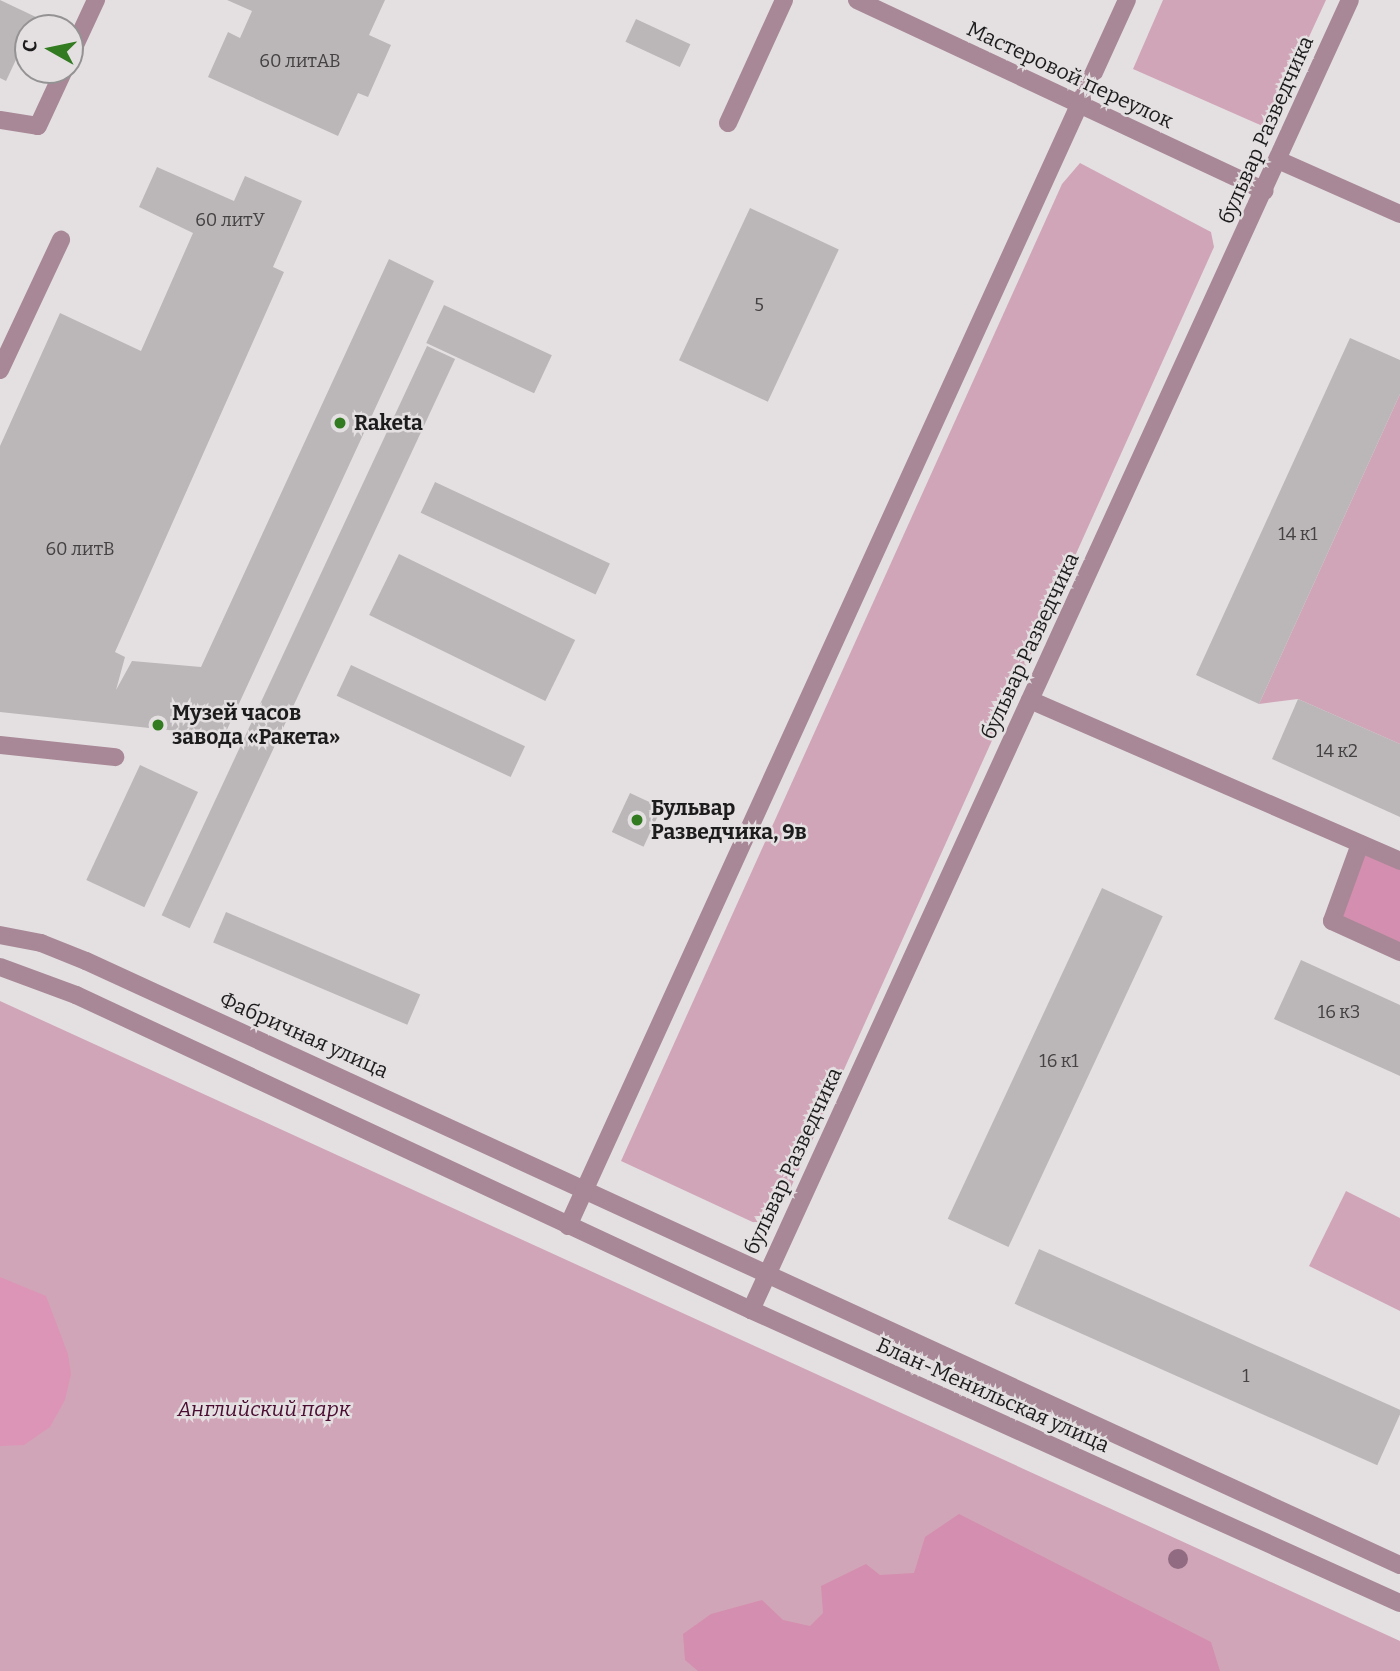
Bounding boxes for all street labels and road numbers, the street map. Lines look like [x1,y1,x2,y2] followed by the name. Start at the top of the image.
[963,16,1177,134] street label: Мастеровой переулок
[1213,32,1319,228] street label: бульвар Разведчика
[976,549,1084,743] street label: бульвар Разведчика
[216,986,392,1084] street label: Фабричная улица
[739,1064,847,1258] street label: бульвар Разведчика
[873,1332,1113,1458] street label: Блан-Менильская улица

